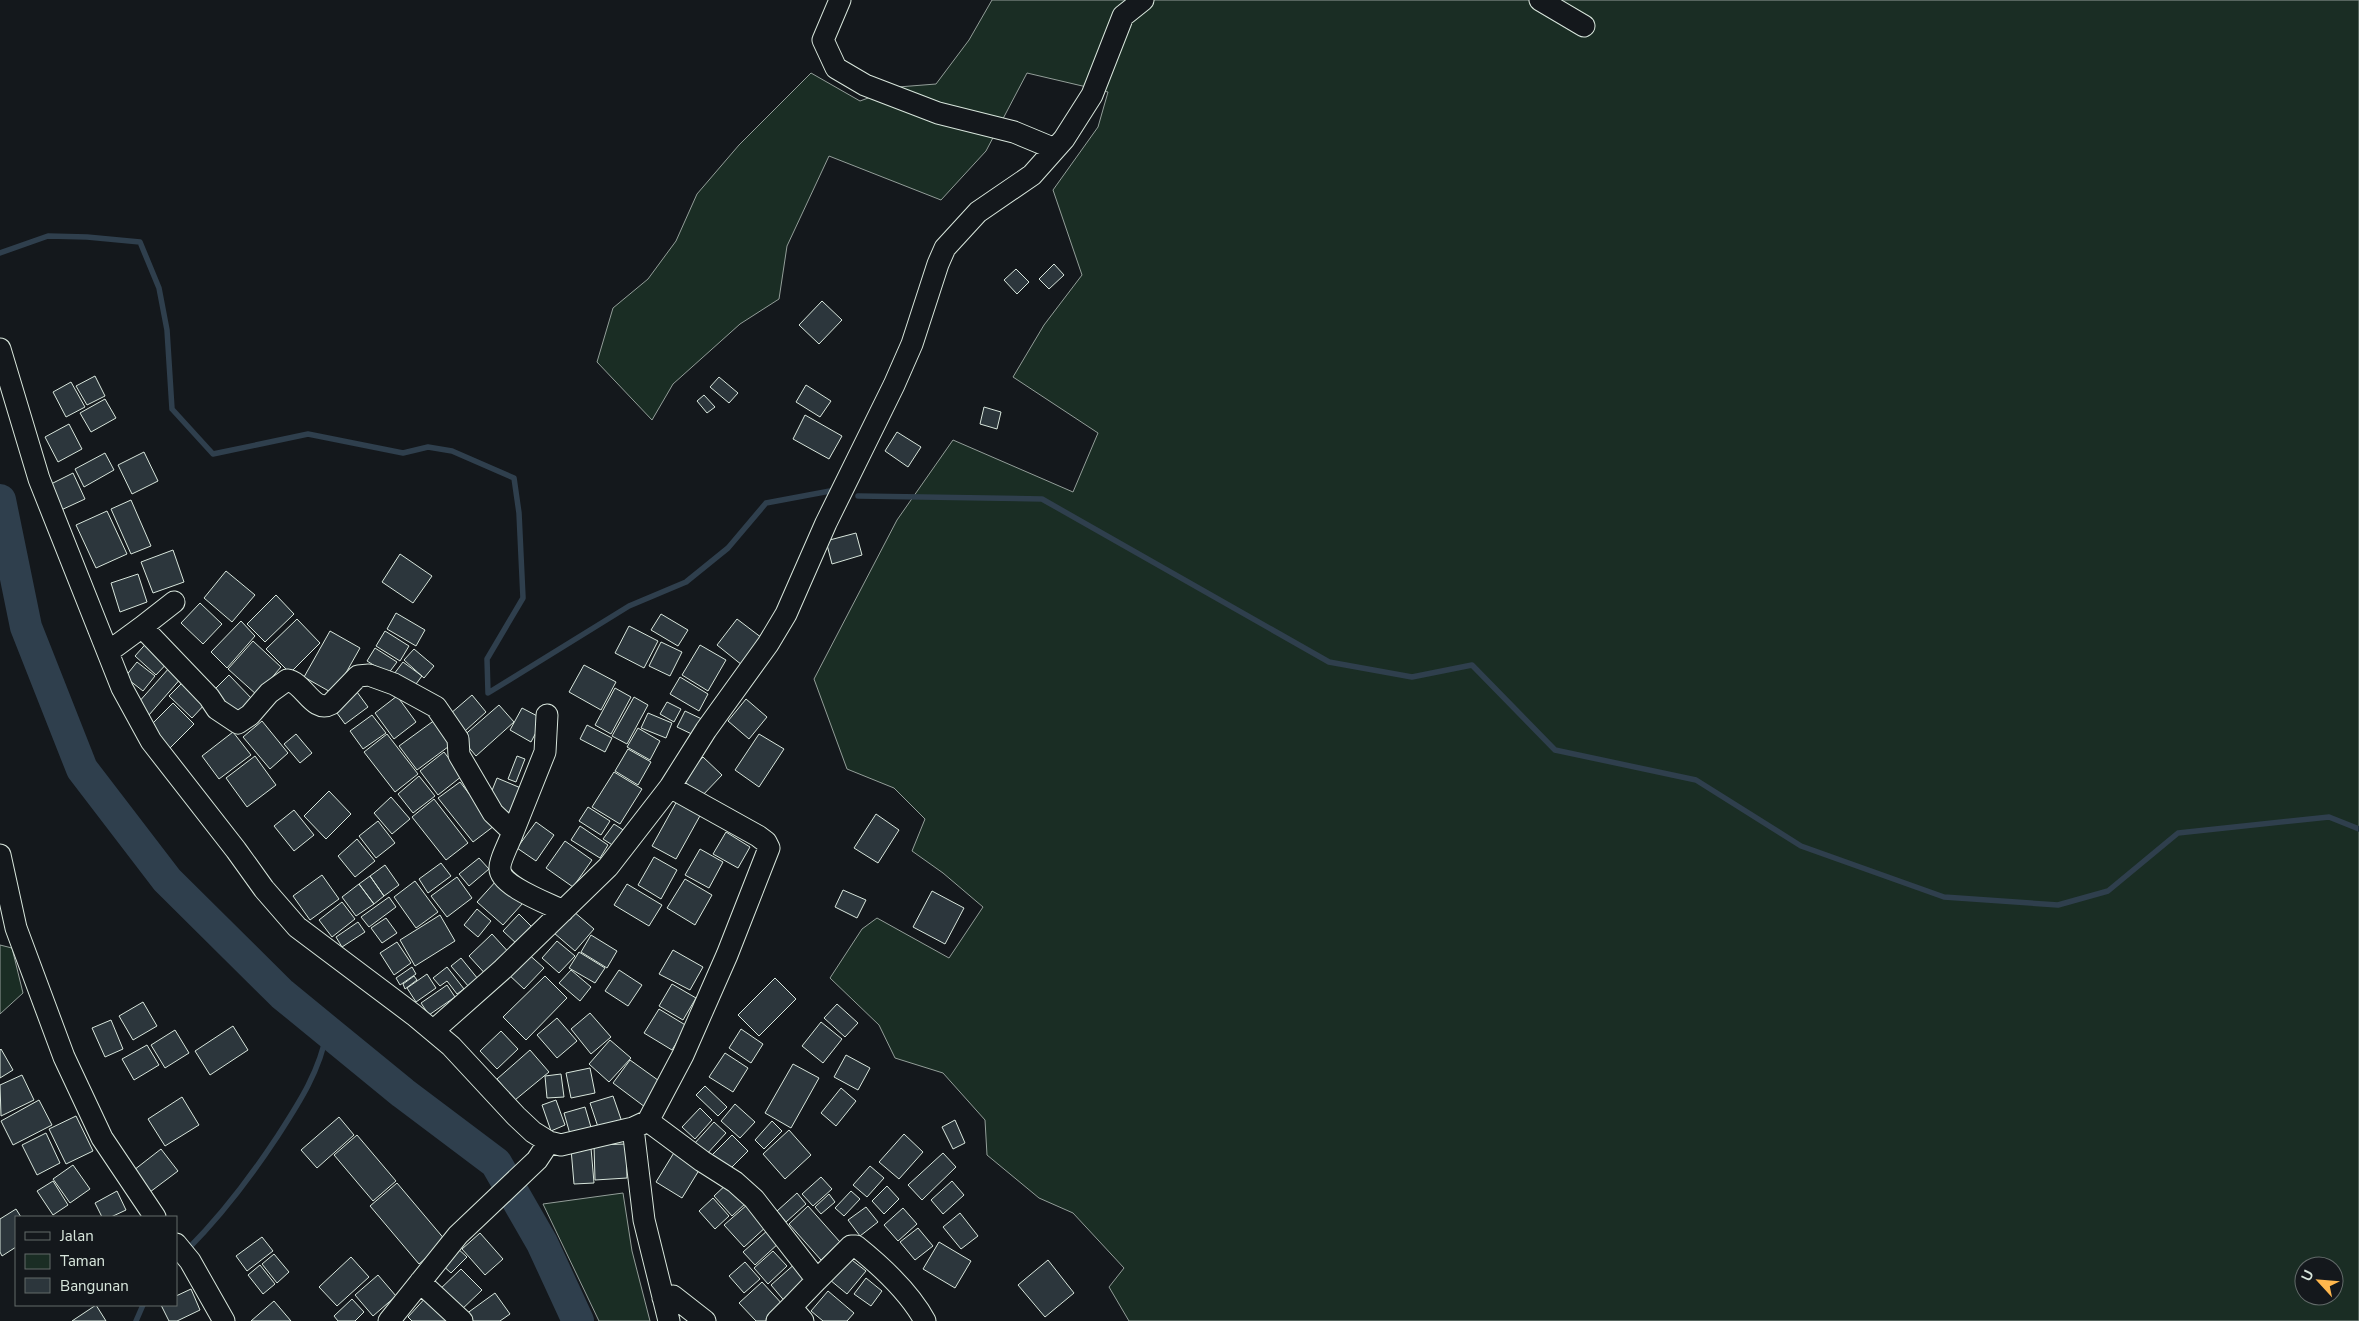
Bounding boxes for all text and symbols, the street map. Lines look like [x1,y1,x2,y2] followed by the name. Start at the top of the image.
[15,1216,178,1306] legend
[59,1226,94,1246] text: Jalan
[60,1251,105,1271] text: Taman
[2294,1256,2344,1306] north arrow
[2297,1267,2319,1284] text: U
[60,1276,129,1296] text: Bangunan

